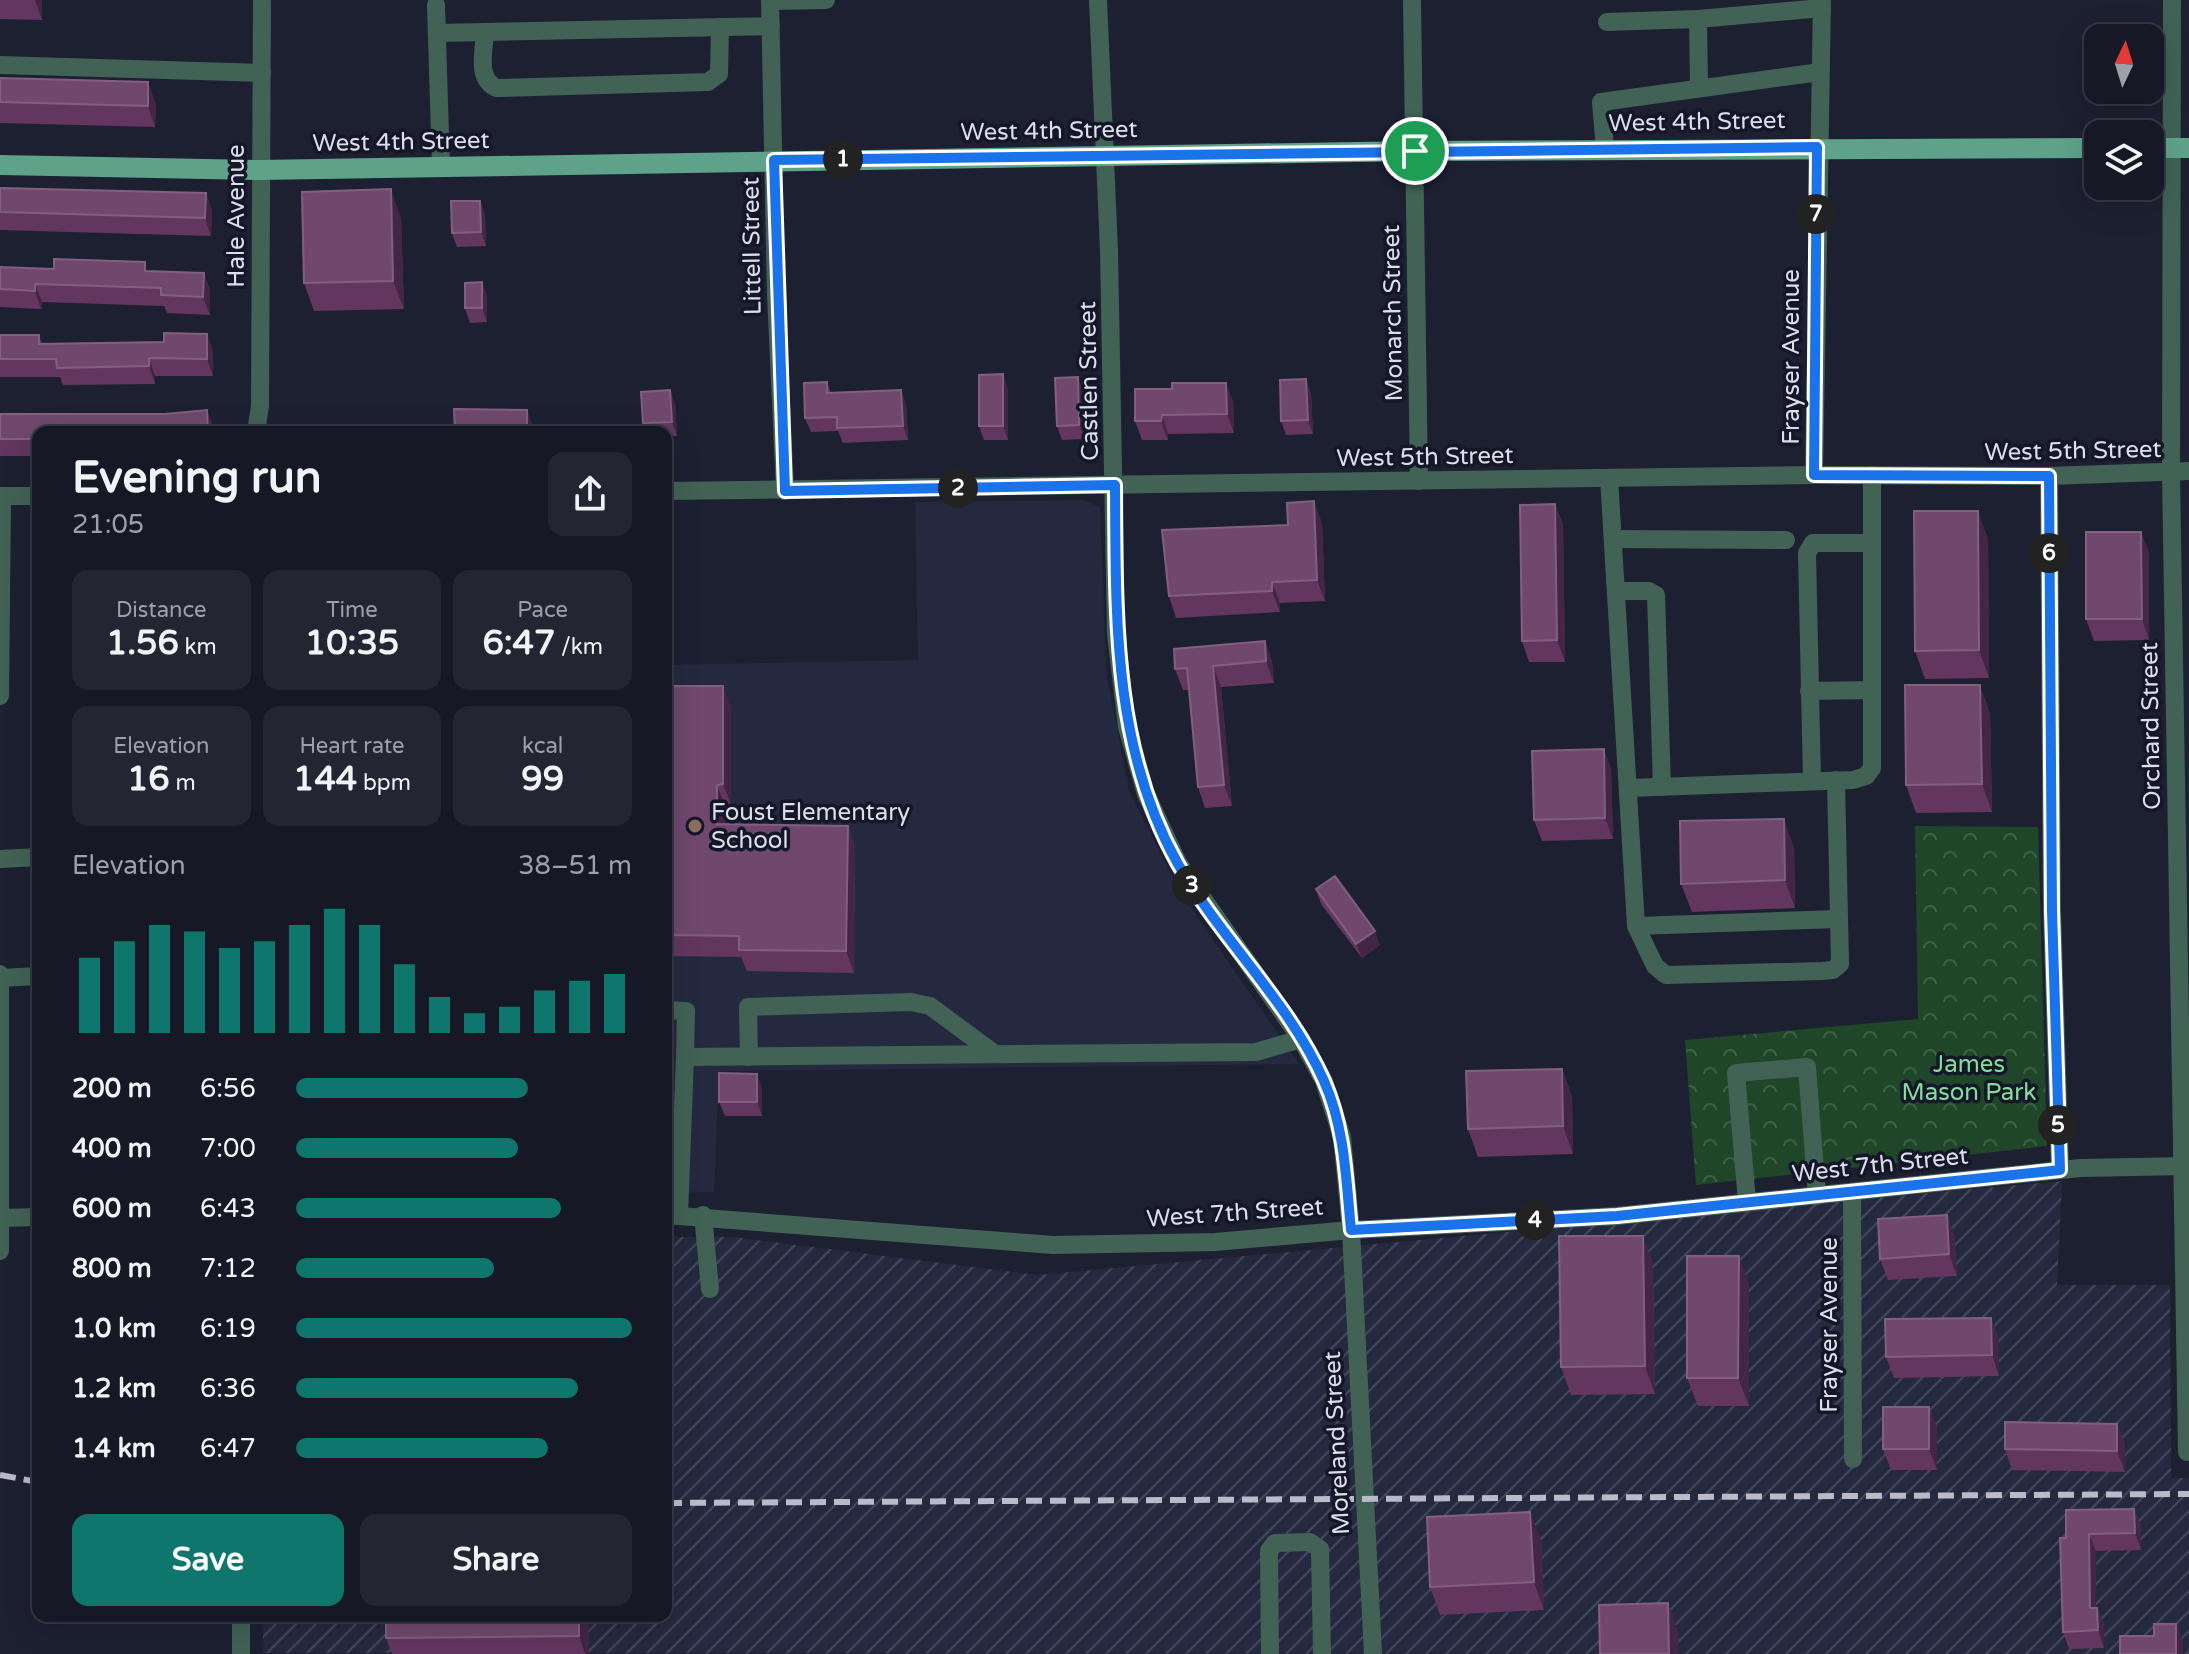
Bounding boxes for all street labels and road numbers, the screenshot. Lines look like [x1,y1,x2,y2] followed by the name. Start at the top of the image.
[1608,106,1786,138] street label: West 4th Street
[960,115,1138,147] street label: West 4th Street
[312,126,490,158] street label: West 4th Street
[222,144,251,288] street label: Hale Avenue
[736,177,768,315] street label: Littell Street
[1377,224,1409,402] street label: Monarch Street
[1777,269,1806,445] street label: Frayser Avenue
[1073,301,1105,461] street label: Castlen Street
[1984,435,2162,467] street label: West 5th Street
[1336,441,1514,473] street label: West 5th Street
[2135,642,2167,810] street label: Orchard Street
[1790,1141,1970,1189] street label: West 7th Street
[1146,1192,1324,1234] street label: West 7th Street
[1815,1237,1844,1413] street label: Frayser Avenue
[1318,1350,1356,1536] street label: Moreland Street

